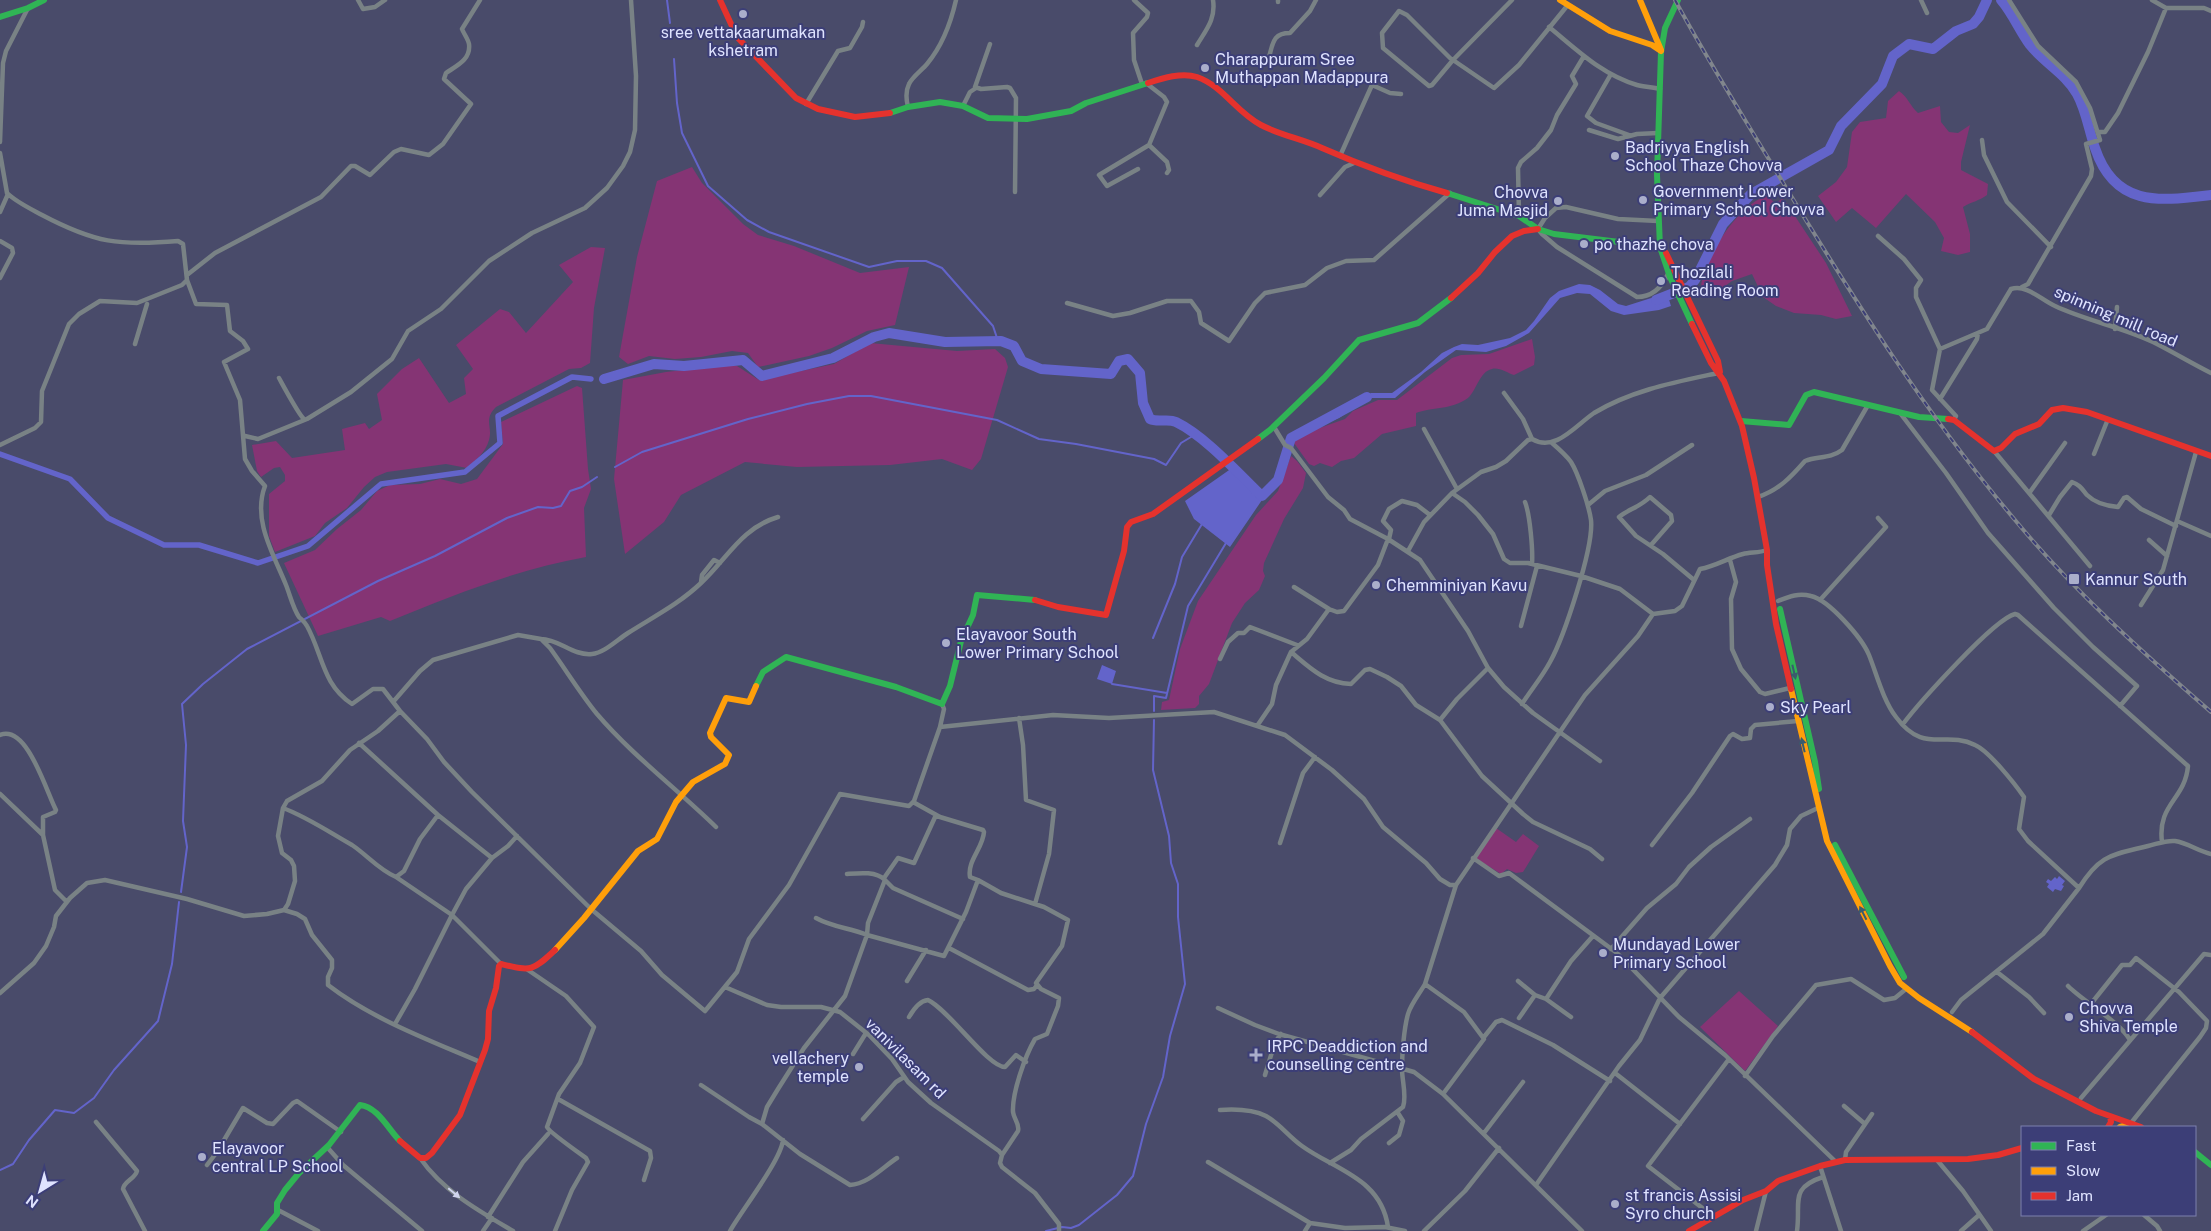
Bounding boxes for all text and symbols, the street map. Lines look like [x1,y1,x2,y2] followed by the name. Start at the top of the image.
[737,8,749,20] marker: sree vettakaarumakan kshetram
[661,23,825,60] place label: sree vettakaarumakan kshetram
[1215,50,1388,87] place label: Charappuram Sree Muthappan Madappura
[1199,62,1211,74] marker: Charappuram Sree Muthappan Madappura
[1625,138,1782,175] place label: Badriyya English School Thaze Chovva
[1609,150,1621,162] marker: Badriyya English School Thaze Chovva
[1653,182,1824,219] place label: Government Lower Primary School Chovva
[1457,183,1548,220] place label: Chovva Juma Masjid
[1637,194,1649,206] marker: Government Lower Primary School Chovva
[1552,195,1564,207] marker: Chovva Juma Masjid
[1594,235,1714,254] place label: po thazhe chova
[1578,238,1590,250] marker: po thazhe chova
[1671,263,1779,300] place label: Thozilali Reading Room
[1655,275,1667,287] marker: Thozilali Reading Room
[2051,282,2180,351] street label: spinning mill road
[2085,570,2187,589] place label: Kannur South
[2067,572,2081,586] marker: Kannur South
[1386,576,1527,595] place label: Chemminiyan Kavu
[1370,579,1382,591] marker: Chemminiyan Kavu
[956,625,1119,662] place label: Elayavoor South Lower Primary School
[940,637,952,649] marker: Elayavoor South Lower Primary School
[1790,665,1798,680] one-way arrow
[1780,698,1851,717] place label: Sky Pearl
[1764,701,1776,713] marker: Sky Pearl
[1799,737,1807,752] one-way arrow
[1859,906,1867,921] one-way arrow
[1613,935,1740,972] place label: Mundayad Lower Primary School
[1597,947,1609,959] marker: Mundayad Lower Primary School
[2079,999,2178,1036] place label: Chovva Shiva Temple
[2063,1011,2075,1023] marker: Chovva Shiva Temple
[861,1014,950,1103] street label: vanivilasam rd
[1267,1037,1428,1074] place label: IRPC Deaddiction and counselling centre
[1249,1048,1263,1062] marker: IRPC Deaddiction and counselling centre
[772,1049,849,1086] place label: vellachery temple
[853,1061,865,1073] marker: vellachery temple
[2021,1126,2196,1216] legend
[2066,1137,2096,1154] text: Fast
[212,1139,343,1176] place label: Elayavoor central LP School
[196,1151,208,1163] marker: Elayavoor central LP School
[2066,1162,2101,1179] text: Slow
[15,1166,65,1216] north arrow
[1625,1186,1741,1223] place label: st francis Assisi Syro church
[447,1187,460,1198] one-way arrow
[2066,1187,2093,1204] text: Jam
[23,1192,41,1211] text: N
[1609,1198,1621,1210] marker: st francis Assisi Syro church

